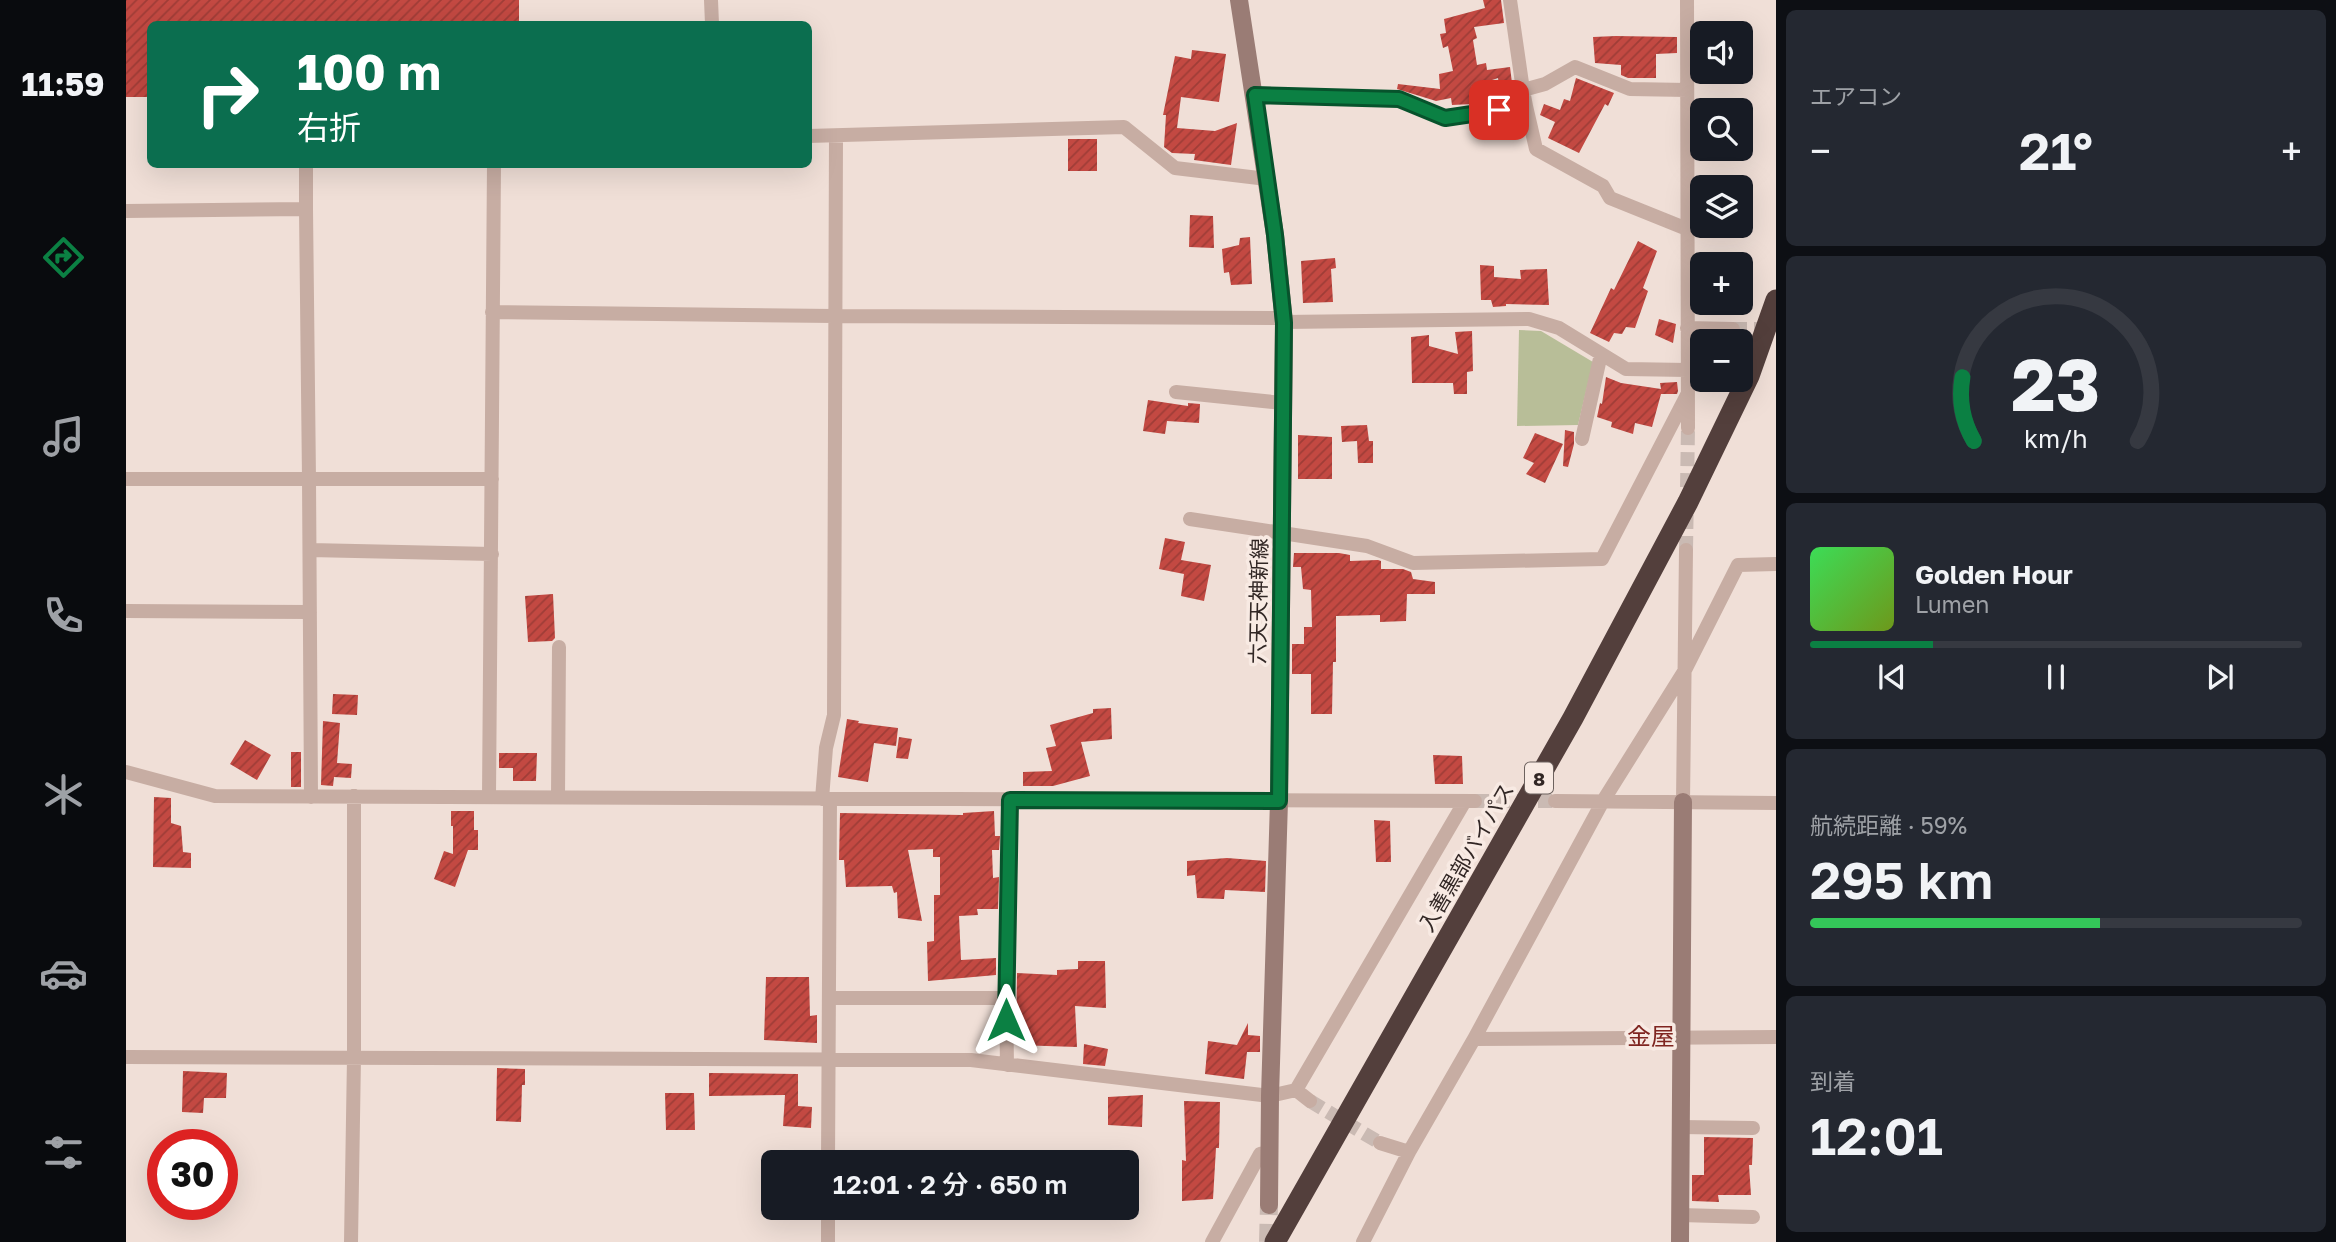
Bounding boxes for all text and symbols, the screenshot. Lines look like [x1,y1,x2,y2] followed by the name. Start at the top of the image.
[1690,21,1753,392] map controls
[1690,21,1753,84] button: sound
[297,42,441,101] text: 100 m
[182,49,273,140] icon: right
[21,65,105,103] text: 11:59
[1469,80,1529,140] pin
[1810,82,1902,110] text: エアコン
[1480,91,1518,129] icon: arrive
[1690,98,1753,161] button: search
[297,108,361,146] text: 右折
[2019,119,2093,181] text: 21°
[1810,128,1831,173] text: −
[2281,128,2302,173] text: +
[1690,175,1753,238] button: layers
[39,233,88,282] icon: directions
[1690,252,1753,315] button: +
[1690,329,1753,392] button: −
[2012,340,2100,427] text: 23
[39,412,88,461] icon: music
[2024,422,2088,453] text: km/h
[1244,538,1272,664] street label: 六天天神新線
[1915,559,2073,590] text: Golden Hour
[1915,590,1989,618] text: Lumen
[39,591,88,640] icon: phone
[1873,658,1911,696] icon: previous
[2037,658,2075,696] icon: pause
[2201,658,2239,696] icon: next
[1525,762,1553,793] road number: 8
[39,770,88,819] icon: climate
[1413,778,1519,936] street label: 入善黒部バイパス
[1810,811,1967,839] text: 航続距離 · 59%
[1810,848,1993,910] text: 295 km
[39,949,88,998] icon: car
[969,983,1043,1057] position arrow
[1627,1021,1675,1050] district label: 金屋
[1810,1067,1856,1095] text: 到着
[1810,1104,1943,1166] text: 12:01
[39,1128,88,1177] icon: filters
[147,1129,238,1220] speed limit sign: 30
[833,1169,1067,1200] text: 12:01 · 2 分 · 650 m

